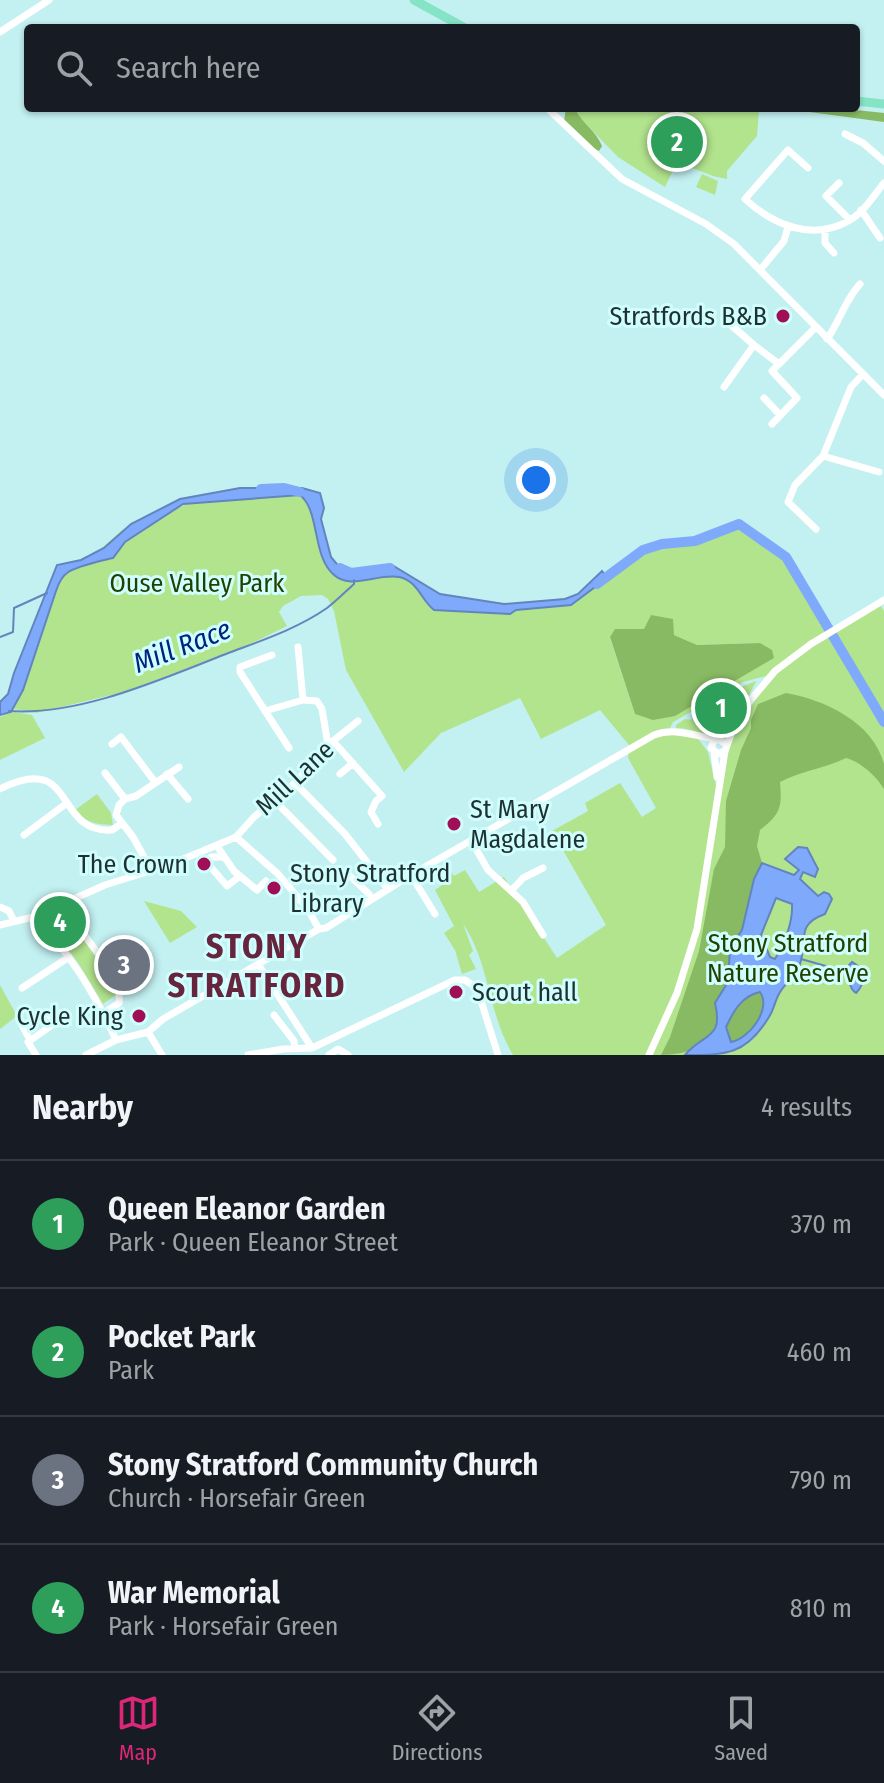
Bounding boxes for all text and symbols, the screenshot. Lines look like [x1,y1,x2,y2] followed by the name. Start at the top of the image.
[24,24,860,112] search box
[52,46,96,90] icon: search
[116,50,261,86] text: Search here
[651,112,703,172] pin: 2
[609,301,767,332] place label: Stratfords B&B
[774,307,792,325] marker: Stratfords B&B
[516,460,556,500] your location
[110,568,285,599] park label: Ouse Valley Park
[128,612,236,680] water label: Mill Race
[695,678,747,738] pin: 1
[250,734,340,822] street label: Mill Lane
[470,794,585,855] place label: St Mary Magdalene
[445,815,463,833] marker: St Mary Magdalene
[78,849,188,880] place label: The Crown
[195,855,213,873] marker: The Crown
[290,858,450,919] place label: Stony Stratford Library
[265,879,283,897] marker: Stony Stratford Library
[34,892,86,952] pin: 4
[167,926,347,1006] district label: STONY STRATFORD
[707,928,869,989] park label: Stony Stratford Nature Reserve
[98,935,150,995] pin: 3
[472,977,577,1008] place label: Scout hall
[447,983,465,1001] marker: Scout hall
[17,1001,124,1032] place label: Cycle King
[130,1007,148,1025] marker: Cycle King
[32,1087,133,1128] text: Nearby
[761,1092,852,1123] text: 4 results
[108,1191,386,1227] text: Queen Eleanor Garden
[53,1209,64,1240] text: 1
[791,1209,852,1240] text: 370 m
[108,1227,398,1258] text: Park · Queen Eleanor Street
[108,1319,255,1355] text: Pocket Park
[52,1337,64,1368] text: 2
[787,1337,852,1368] text: 460 m
[108,1355,154,1386] text: Park
[108,1447,538,1483] text: Stony Stratford Community Church
[52,1465,64,1496] text: 3
[790,1465,852,1496] text: 790 m
[108,1483,366,1514] text: Church · Horsefair Green
[108,1575,280,1611] text: War Memorial
[51,1593,65,1624] text: 4
[790,1593,852,1624] text: 810 m
[108,1611,339,1642] text: Park · Horsefair Green
[116,1691,160,1766] tab: Map
[392,1691,483,1766] tab: Directions
[714,1691,768,1766] tab: Saved

